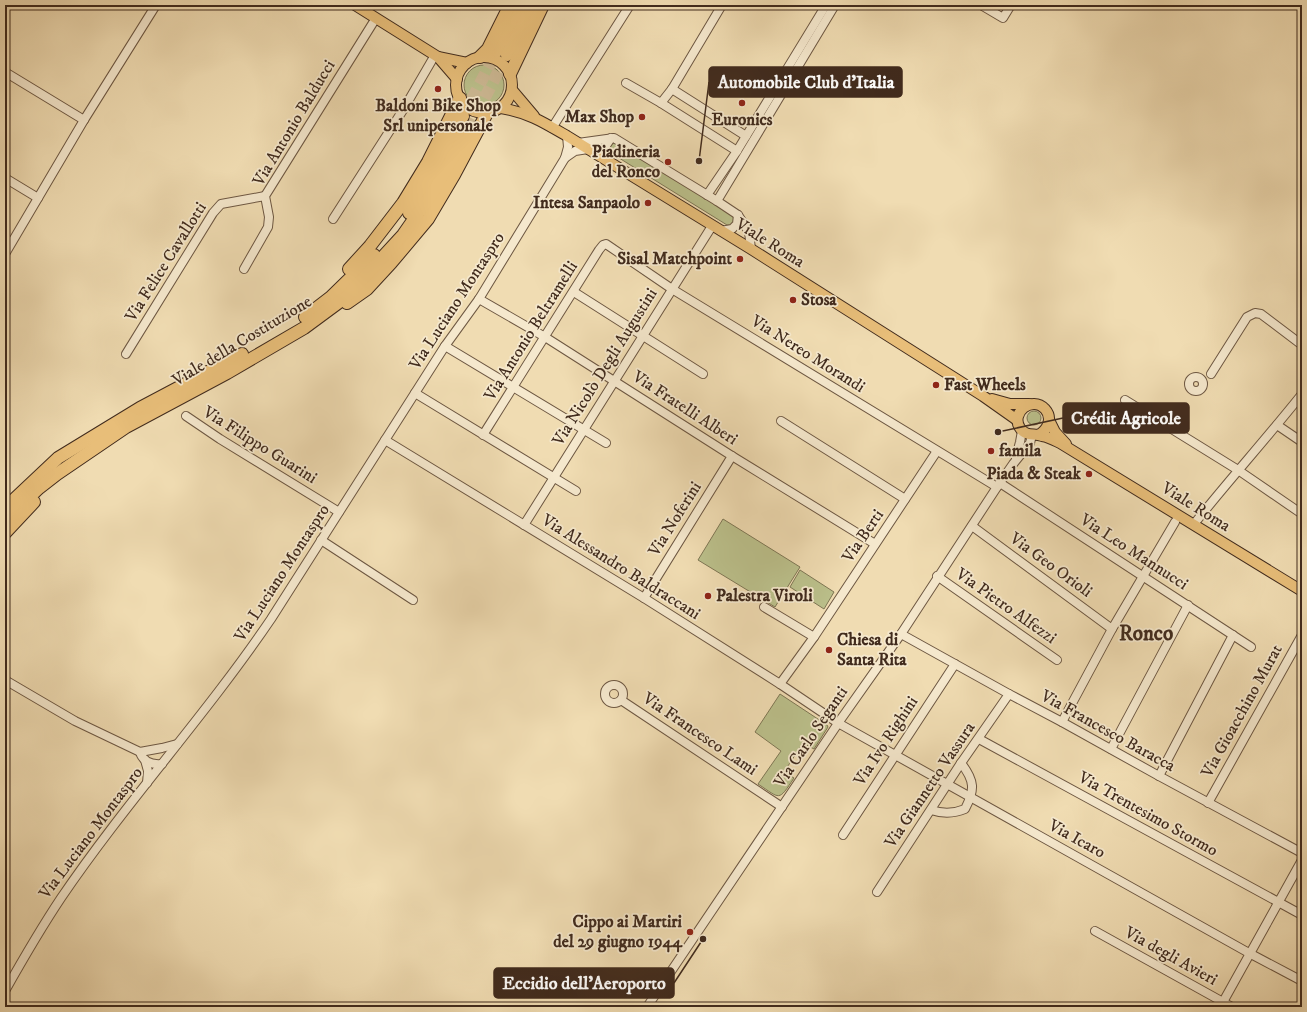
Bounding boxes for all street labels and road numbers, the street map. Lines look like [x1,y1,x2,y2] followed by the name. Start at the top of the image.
[247,56,340,191] street label: Via Antonio Balducci
[120,198,212,327] street label: Via Felice Cavallotti
[730,213,809,273] street label: Viale Roma
[404,228,510,375] street label: Via Luciano Montaspro
[479,257,583,406] street label: Via Antonio Beltramelli
[547,284,662,451] street label: Via Nicolò Degli Augustini
[167,291,316,392] street label: Viale della Costituzione
[746,310,869,398] street label: Via Nereo Morandi
[627,365,742,450] street label: Via Fratelli Alberi
[198,401,321,489] street label: Via Filippo Guarini
[1156,477,1235,537] street label: Viale Roma
[643,478,707,561] street label: Via Noferini
[229,500,335,647] street label: Via Luciano Montaspro
[837,505,889,568] street label: Via Berti
[1075,508,1192,595] street label: Via Leo Mannucci
[537,509,704,625] street label: Via Alessandro Baldraccani
[1004,527,1097,602] street label: Via Geo Orioli
[950,562,1061,649] street label: Via Pietro Alfezzi
[1196,640,1288,782] street label: Via Gioacchino Murat
[768,682,853,793] street label: Via Carlo Seganti
[1036,684,1180,777] street label: Via Francesco Baracca
[638,687,762,781] street label: Via Francesco Lami
[848,692,923,791] street label: Via Ivo Righini
[879,717,981,853] street label: Via Giannetto Vassura
[34,763,148,904] street label: Via Luciano Montaspro
[1073,766,1222,861] street label: Via Trentesimo Stormo
[1044,814,1109,864] street label: Via Icaro
[1120,921,1221,991] street label: Via degli Avieri

